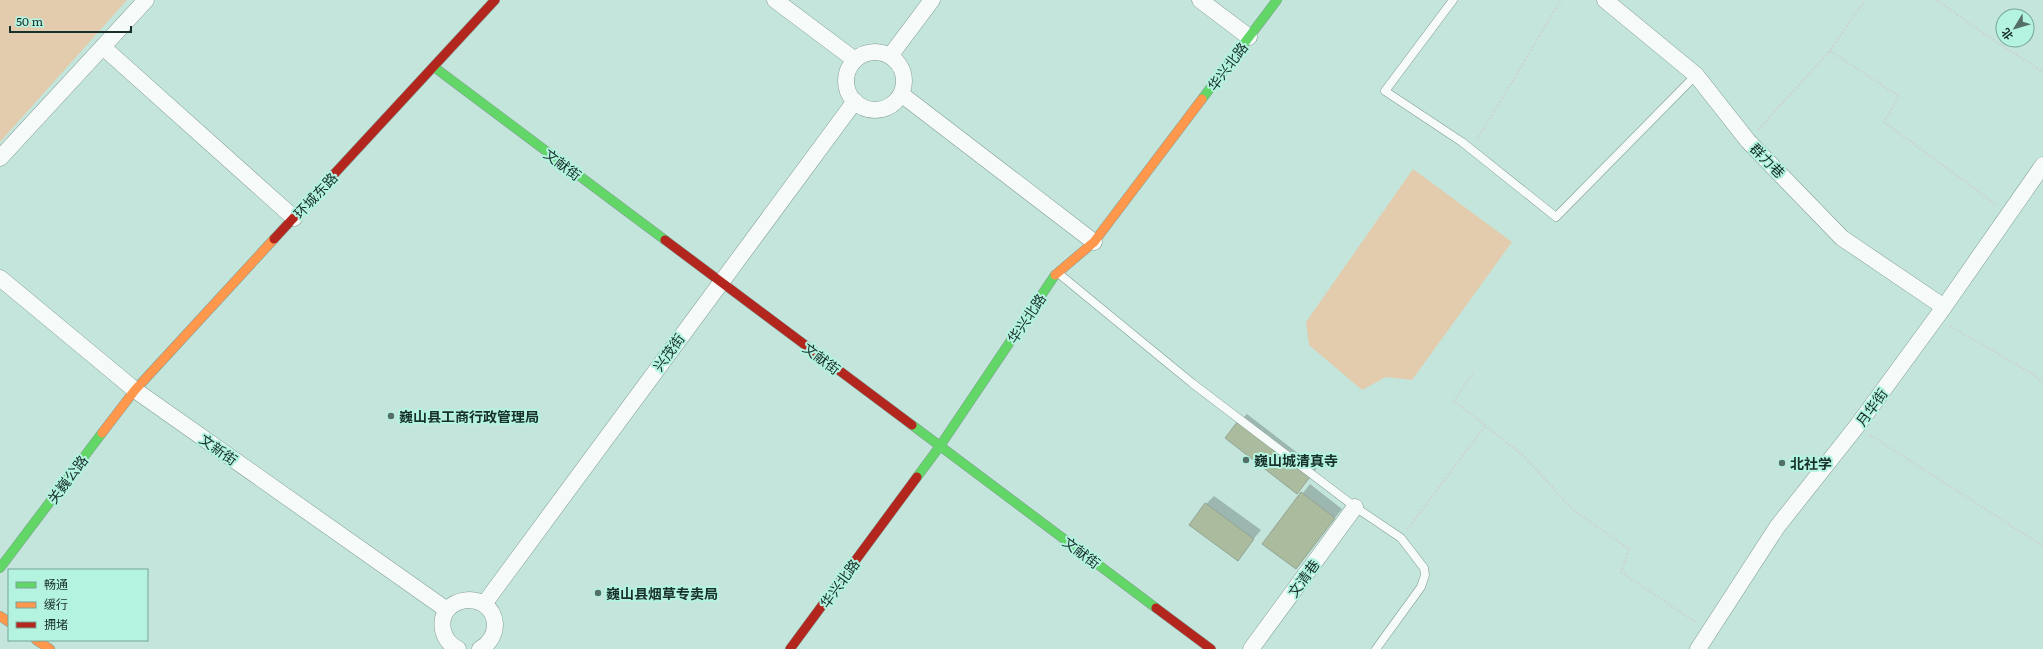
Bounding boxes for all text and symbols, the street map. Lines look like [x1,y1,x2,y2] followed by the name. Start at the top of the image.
[10,8,131,34] scale bar
[1995,8,2035,48] north arrow
[16,12,43,30] text: 50 m
[1997,26,2016,44] text: 北
[1202,38,1252,94] street label: 华兴北路
[1746,138,1790,182] street label: 群力巷
[540,143,586,185] street label: 文献街
[289,168,341,222] street label: 环城东路
[1002,289,1050,347] street label: 华兴北路
[648,329,688,375] street label: 兴茂街
[799,337,845,379] street label: 文献街
[1851,384,1891,430] street label: 月华街
[399,406,539,426] place label: 巍山县工商行政管理局
[386,411,396,421] marker: 巍山县工商行政管理局
[196,429,242,469] street label: 文新街
[1254,450,1338,470] place label: 巍山城清真寺
[42,451,92,507] street label: 关巍公路
[1790,453,1832,473] place label: 北社学
[1241,455,1251,465] marker: 巍山城清真寺
[1777,458,1787,468] marker: 北社学
[1059,531,1105,573] street label: 文献街
[814,554,864,612] street label: 华兴北路
[1283,555,1323,601] street label: 文清巷
[8,569,148,641] legend
[44,575,68,593] text: 畅通
[606,583,718,603] place label: 巍山县烟草专卖局
[593,588,603,598] marker: 巍山县烟草专卖局
[44,595,68,613] text: 缓行
[44,615,68,633] text: 拥堵

